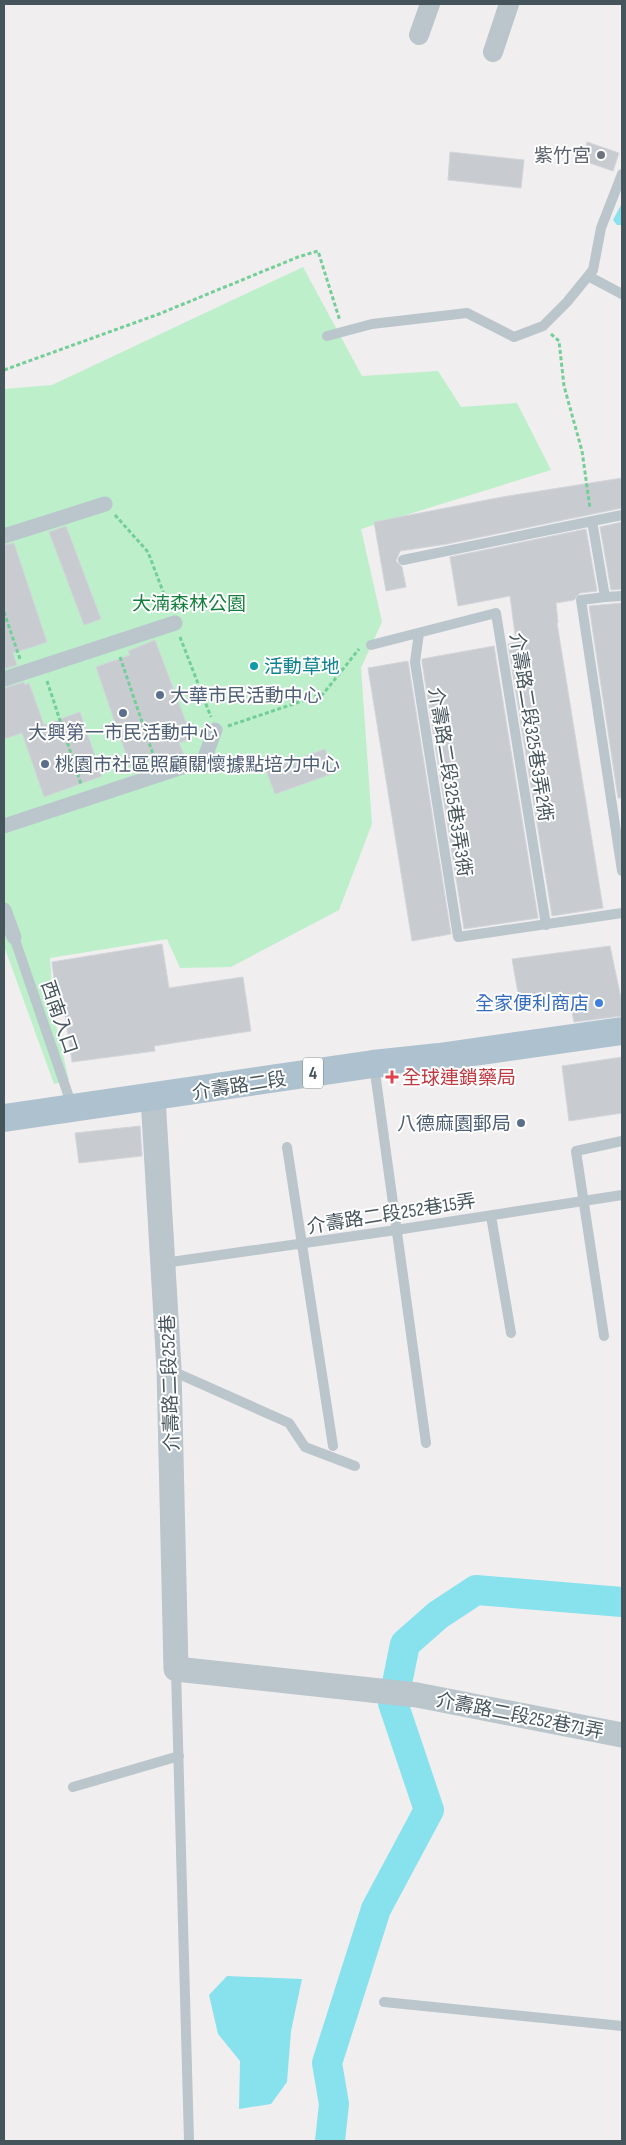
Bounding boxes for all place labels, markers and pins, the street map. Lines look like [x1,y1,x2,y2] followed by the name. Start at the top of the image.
[534,145,591,168] place label: 紫竹宮
[595,149,607,161] marker: 紫竹宮
[264,656,340,679] place label: 活動草地
[248,660,260,672] marker: 活動草地
[170,685,322,708] place label: 大華市民活動中心
[154,689,166,701] marker: 大華市民活動中心
[117,707,129,719] marker: 大興第一市民活動中心
[28,722,218,745] place label: 大興第一市民活動中心
[55,754,340,777] place label: 桃園市社區照顧關懷據點培力中心
[39,758,51,770] marker: 桃園市社區照顧關懷據點培力中心
[475,993,589,1016] place label: 全家便利商店
[593,997,605,1009] marker: 全家便利商店
[402,1067,516,1090] place label: 全球連鎖藥局
[386,1071,398,1083] marker: 全球連鎖藥局
[397,1113,511,1136] place label: 八德麻園郵局
[515,1117,527,1129] marker: 八德麻園郵局

